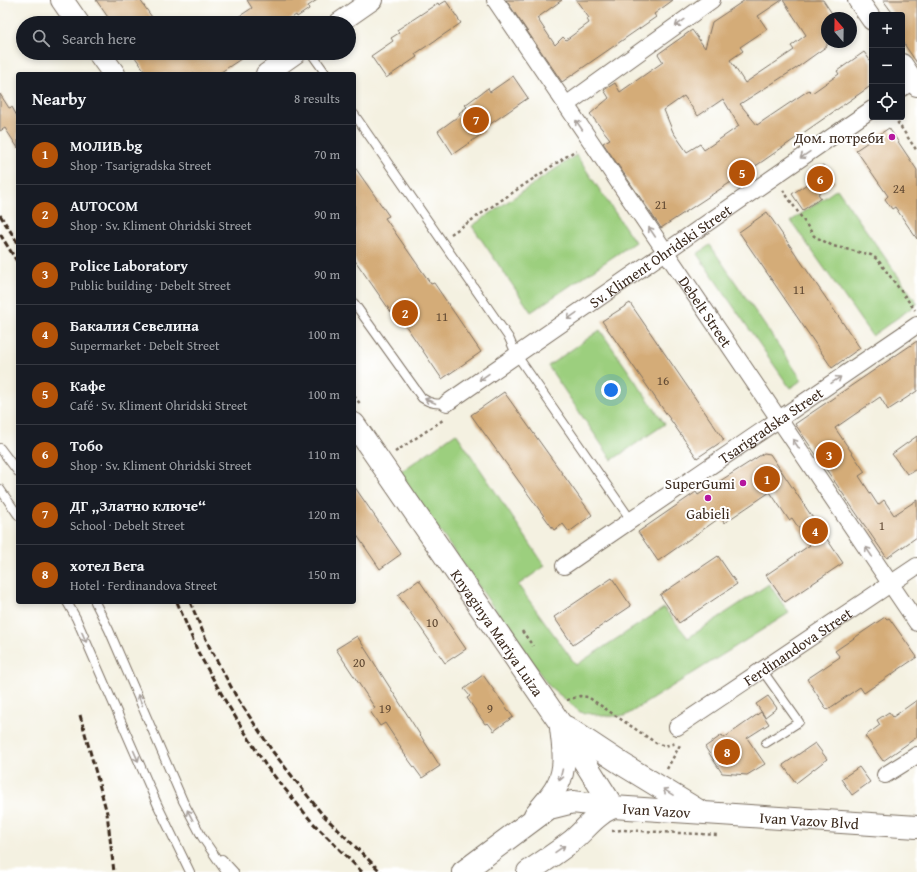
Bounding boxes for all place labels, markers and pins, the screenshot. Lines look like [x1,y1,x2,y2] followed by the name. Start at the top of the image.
[463,105,489,135] pin: 7
[793,127,884,148] place label: Дом. потреби
[887,132,897,142] marker: Дом. потреби
[729,158,755,188] pin: 5
[807,164,833,194] pin: 6
[392,298,418,328] pin: 2
[816,440,842,470] pin: 3
[754,464,780,494] pin: 1
[665,473,735,494] place label: SuperGumi
[738,478,748,488] marker: SuperGumi
[703,493,713,503] marker: Gabieli
[686,503,730,524] place label: Gabieli
[802,516,828,546] pin: 4
[714,737,740,767] pin: 8

